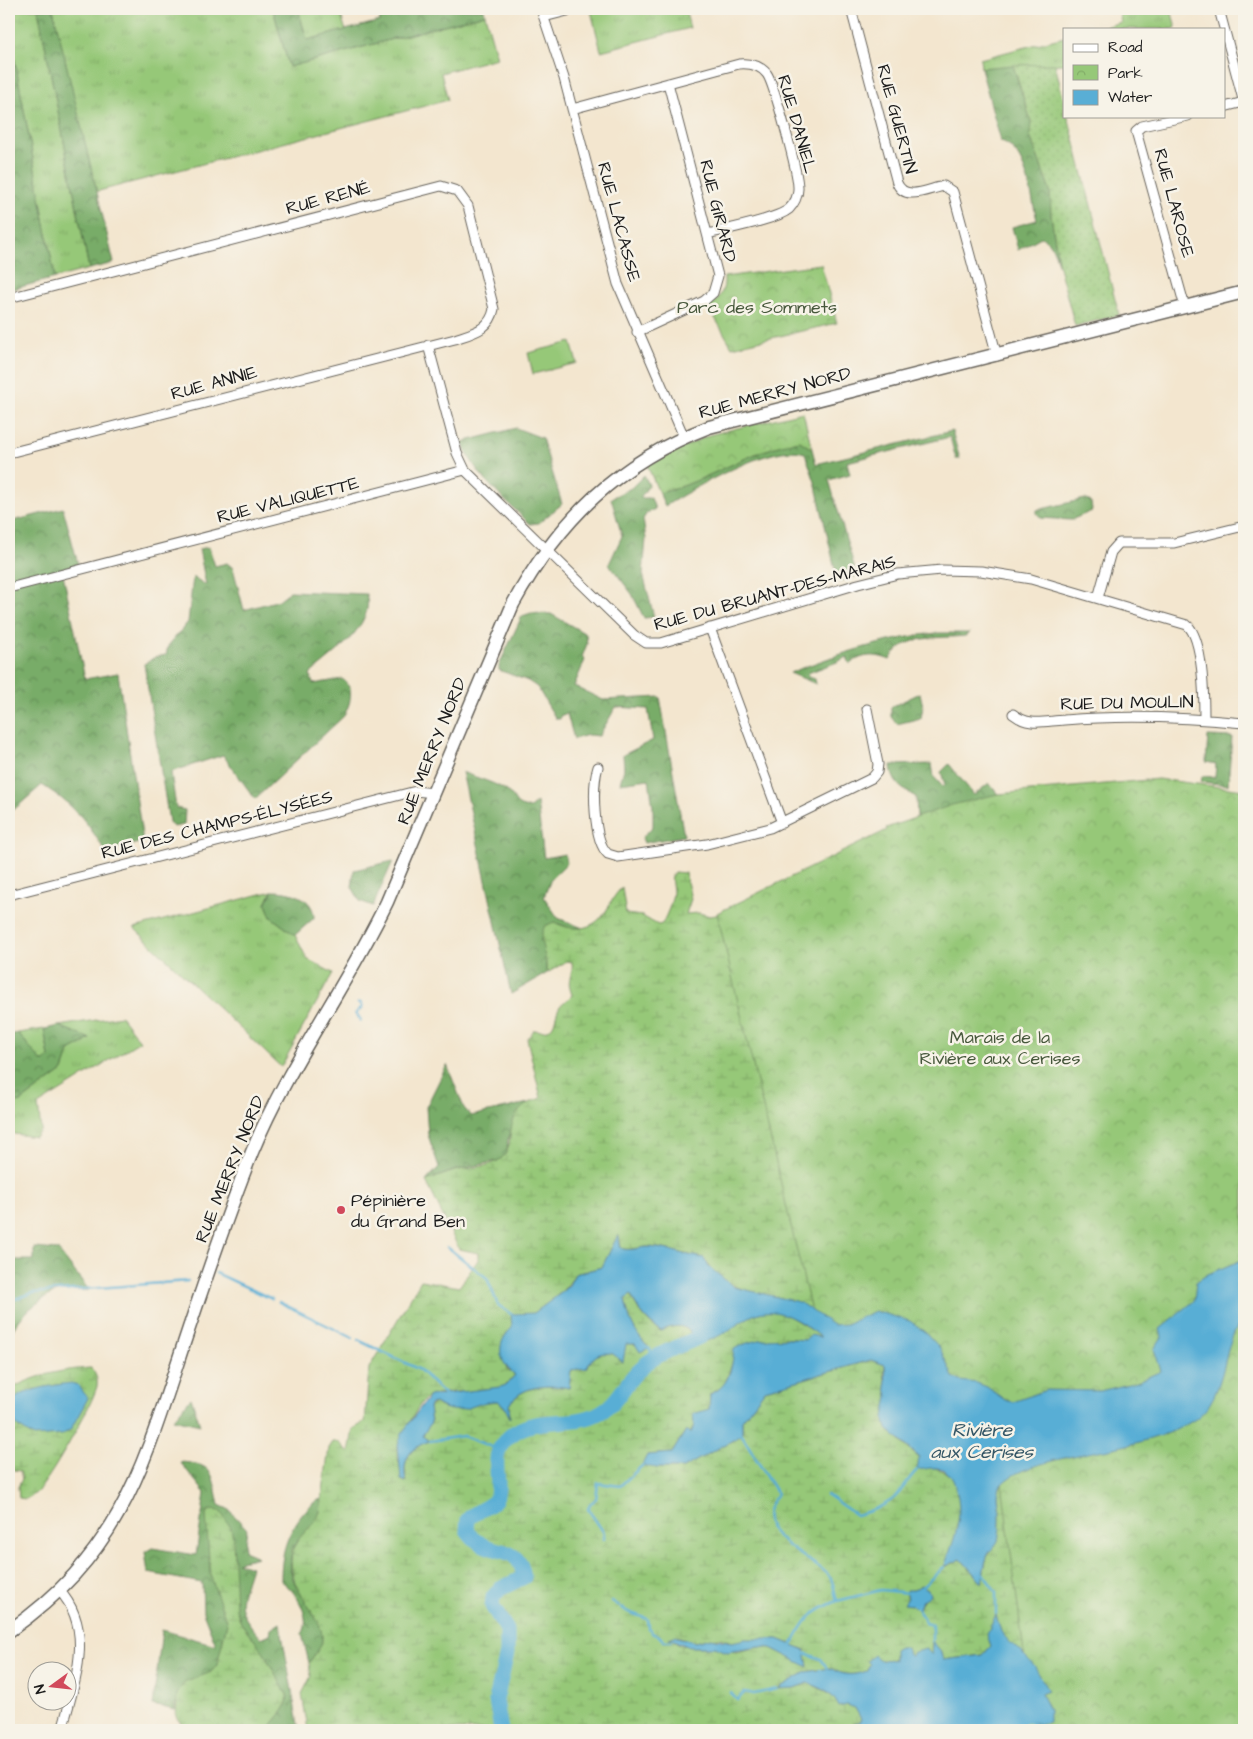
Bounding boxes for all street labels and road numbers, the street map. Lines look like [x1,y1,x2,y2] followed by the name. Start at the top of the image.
[870,62,924,176] street label: RUE GUERTIN
[771,72,823,177] street label: RUE DANIEL
[1147,146,1201,261] street label: RUE LAROSE
[693,157,743,265] street label: RUE GIRARD
[591,159,647,285] street label: RUE LACASSE
[283,175,373,221] street label: RUE RENÉ
[168,359,260,406] street label: RUE ANNIE
[696,361,854,425] street label: RUE MERRY NORD
[214,470,362,530] street label: RUE VALIQUETTE
[651,549,899,637] street label: RUE DU BRUANT-DES-MARAIS
[391,673,473,828] street label: RUE MERRY NORD
[1060,689,1194,717] street label: RUE DU MOULIN
[99,784,335,866] street label: RUE DES CHAMPS-ÉLYSÉES
[189,1091,271,1246] street label: RUE MERRY NORD

